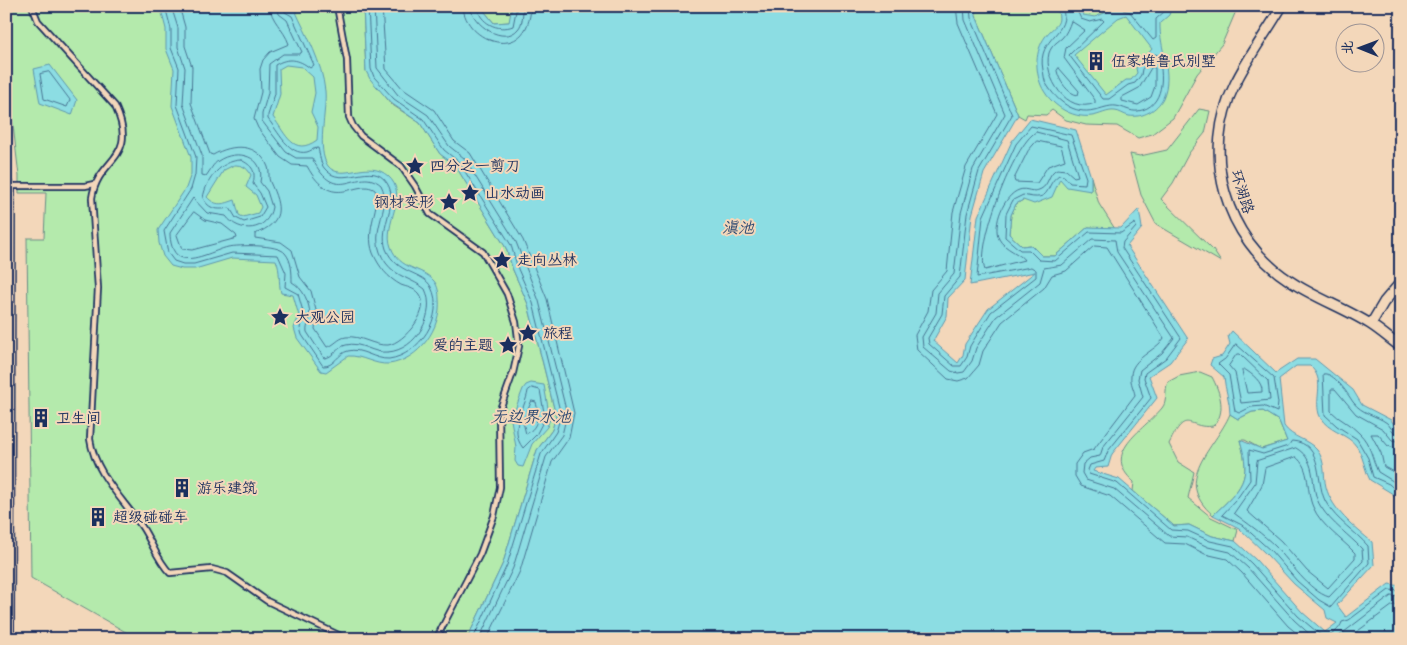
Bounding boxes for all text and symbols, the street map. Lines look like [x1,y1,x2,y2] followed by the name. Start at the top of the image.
[1334,22,1384,72] north arrow
[1338,41,1358,55] text: 北
[1085,50,1107,72] building icon: 伍家堆鲁氏别墅
[1111,51,1216,72] place label: 伍家堆鲁氏别墅
[404,155,426,177] place icon: 四分之一剪刀
[430,156,520,177] place label: 四分之一剪刀
[1225,167,1259,217] street label: 环湖路
[459,182,481,204] place icon: 山水动画
[485,183,545,204] place label: 山水动画
[438,191,460,213] place icon: 钢材变形
[374,192,434,213] place label: 钢材变形
[722,217,755,239] water label: 滇池
[491,249,513,271] place icon: 走向丛林
[517,250,577,271] place label: 走向丛林
[269,306,291,328] place icon: 大观公园
[295,307,355,328] place label: 大观公园
[517,322,539,344] place icon: 旅程
[543,323,573,344] place label: 旅程
[497,334,519,356] place icon: 爱的主题
[433,335,493,356] place label: 爱的主题
[491,406,572,428] water label: 无边界水池
[30,407,52,429] building icon: 卫生间
[56,408,101,429] place label: 卫生间
[171,477,193,499] building icon: 游乐建筑
[197,478,257,499] place label: 游乐建筑
[87,506,109,528] building icon: 超级碰碰车
[113,507,188,528] place label: 超级碰碰车

